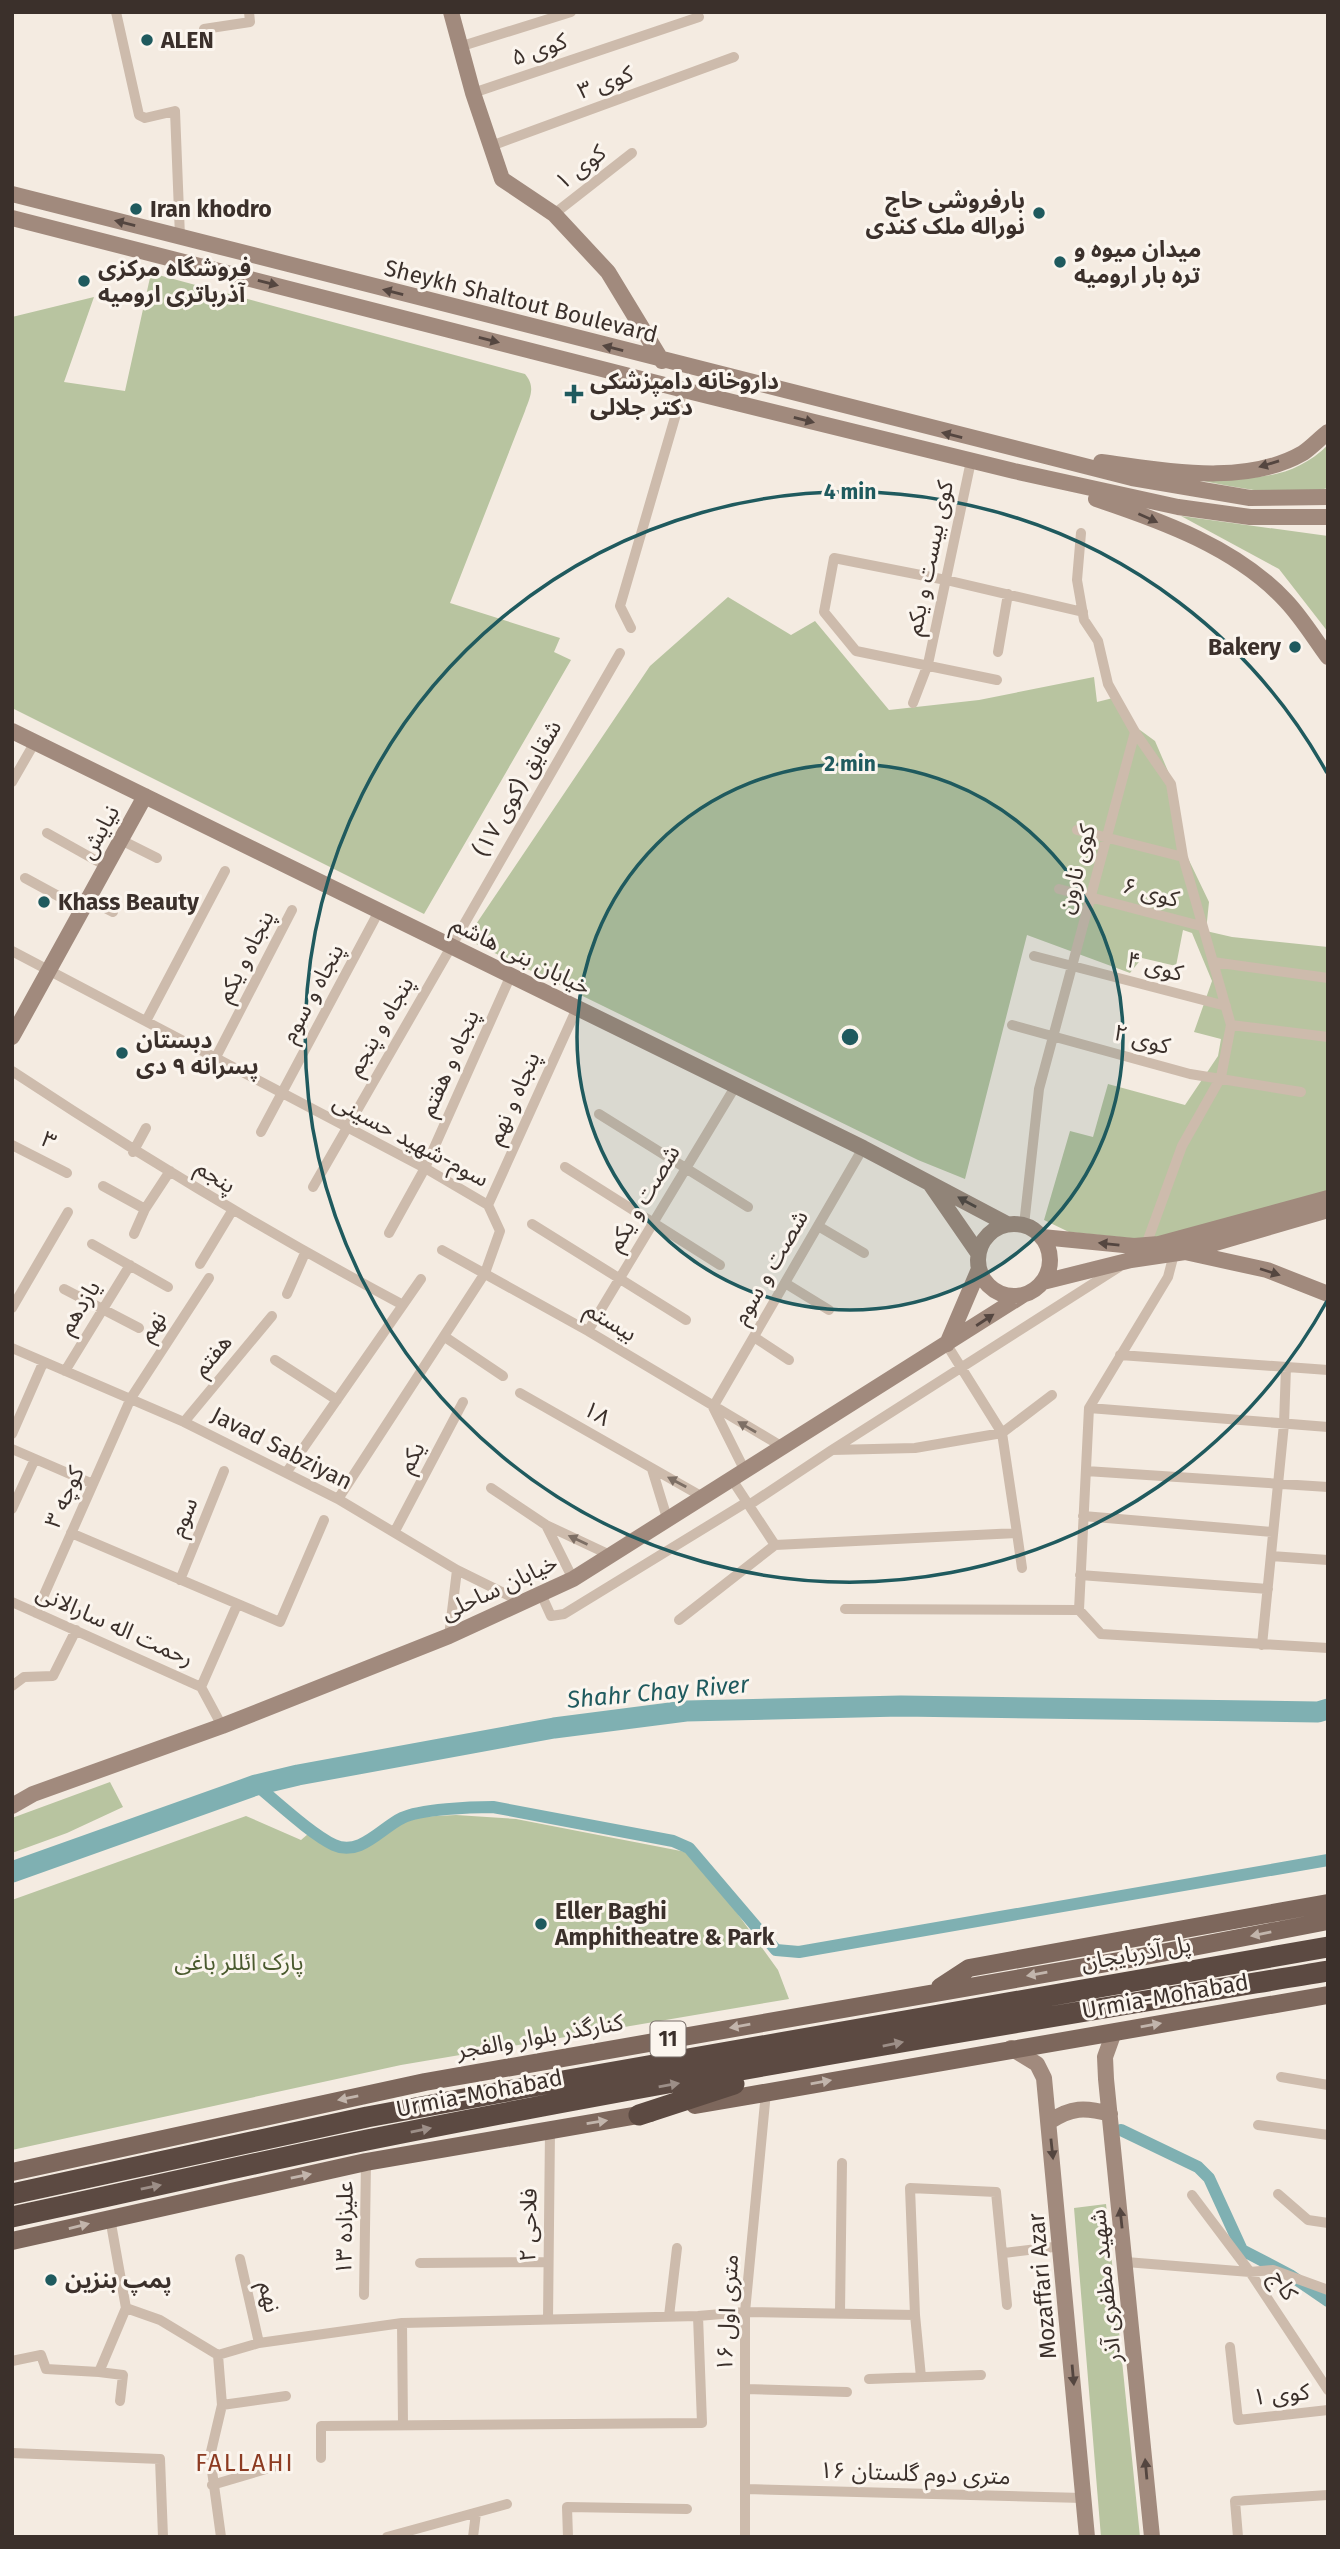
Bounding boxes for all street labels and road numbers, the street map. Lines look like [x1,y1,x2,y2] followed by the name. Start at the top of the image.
[507,26,571,72] street label: کوی ۵
[573,59,637,105] street label: کوی ۳
[549,138,612,196] street label: کوی ۱
[381,253,661,349] street label: Sheykh Shaltout Boulevard
[899,478,962,638] street label: کوی بیست و یکم
[467,715,567,861] street label: شقایق (کوی ۱۷)
[73,800,125,864] street label: نیایش
[1051,821,1101,917] street label: کوی نارون
[1120,871,1183,913] street label: کوی ۶
[210,905,283,1008] street label: پنجاه و یکم
[445,909,595,1003] street label: خیابان بنی هاشم
[274,939,353,1049] street label: پنجاه و سوم
[1124,945,1187,987] street label: کوی ۴
[340,971,422,1082] street label: پنجاه و پنجم
[413,1005,488,1122] street label: پنجاه و هفتم
[1111,1018,1174,1060] street label: کوی ۲
[480,1047,549,1150] street label: پنجاه و نهم
[326,1087,494,1196] street label: سوم-شهید حسینی
[37,1125,61,1155] street label: ۳
[600,1140,688,1258] street label: شصت و یکم
[189,1153,241,1202] street label: پنجم
[726,1205,817,1331] street label: شصت و سوم
[52,1275,109,1341] street label: یازدهم
[578,1295,642,1350] street label: بیستم
[132,1305,175,1348] street label: نهم
[186,1328,240,1384] street label: هفتم
[579,1394,615,1432] street label: ۱۸
[207,1400,357,1496] street label: Javad Sabziyan
[391,1437,433,1479] street label: یکم
[38,1461,91,1533] street label: کوچه ۳
[163,1493,207,1542] street label: سوم
[436,1548,562,1626] street label: خیابان ساحلی
[32,1578,198,1672] street label: رحمت اله سارالانی
[1079,1930,1193,1978] street label: پل آذربایجان
[1079,1968,1251,2024] street label: Urmia-Mohabad
[454,2007,626,2065] street label: کنارگذر بلوار والفجر
[650,2022,686,2056] road number: 11
[393,2063,565,2123] street label: Urmia-Mohabad
[329,2181,359,2275] street label: ۱۳ علیزاده
[513,2188,543,2262] street label: فلاحی ۲
[1083,2208,1127,2365] street label: شهید مظفری آذر
[1022,2212,1062,2360] street label: Mozaffari Azar
[710,2254,744,2372] street label: ۱۶ متری اول
[1261,2264,1304,2308] street label: کاج
[250,2279,287,2316] street label: نهم
[1251,2377,1311,2411] street label: کوی ۱
[819,2456,1011,2494] street label: ۱۶ متری دوم گلستان

